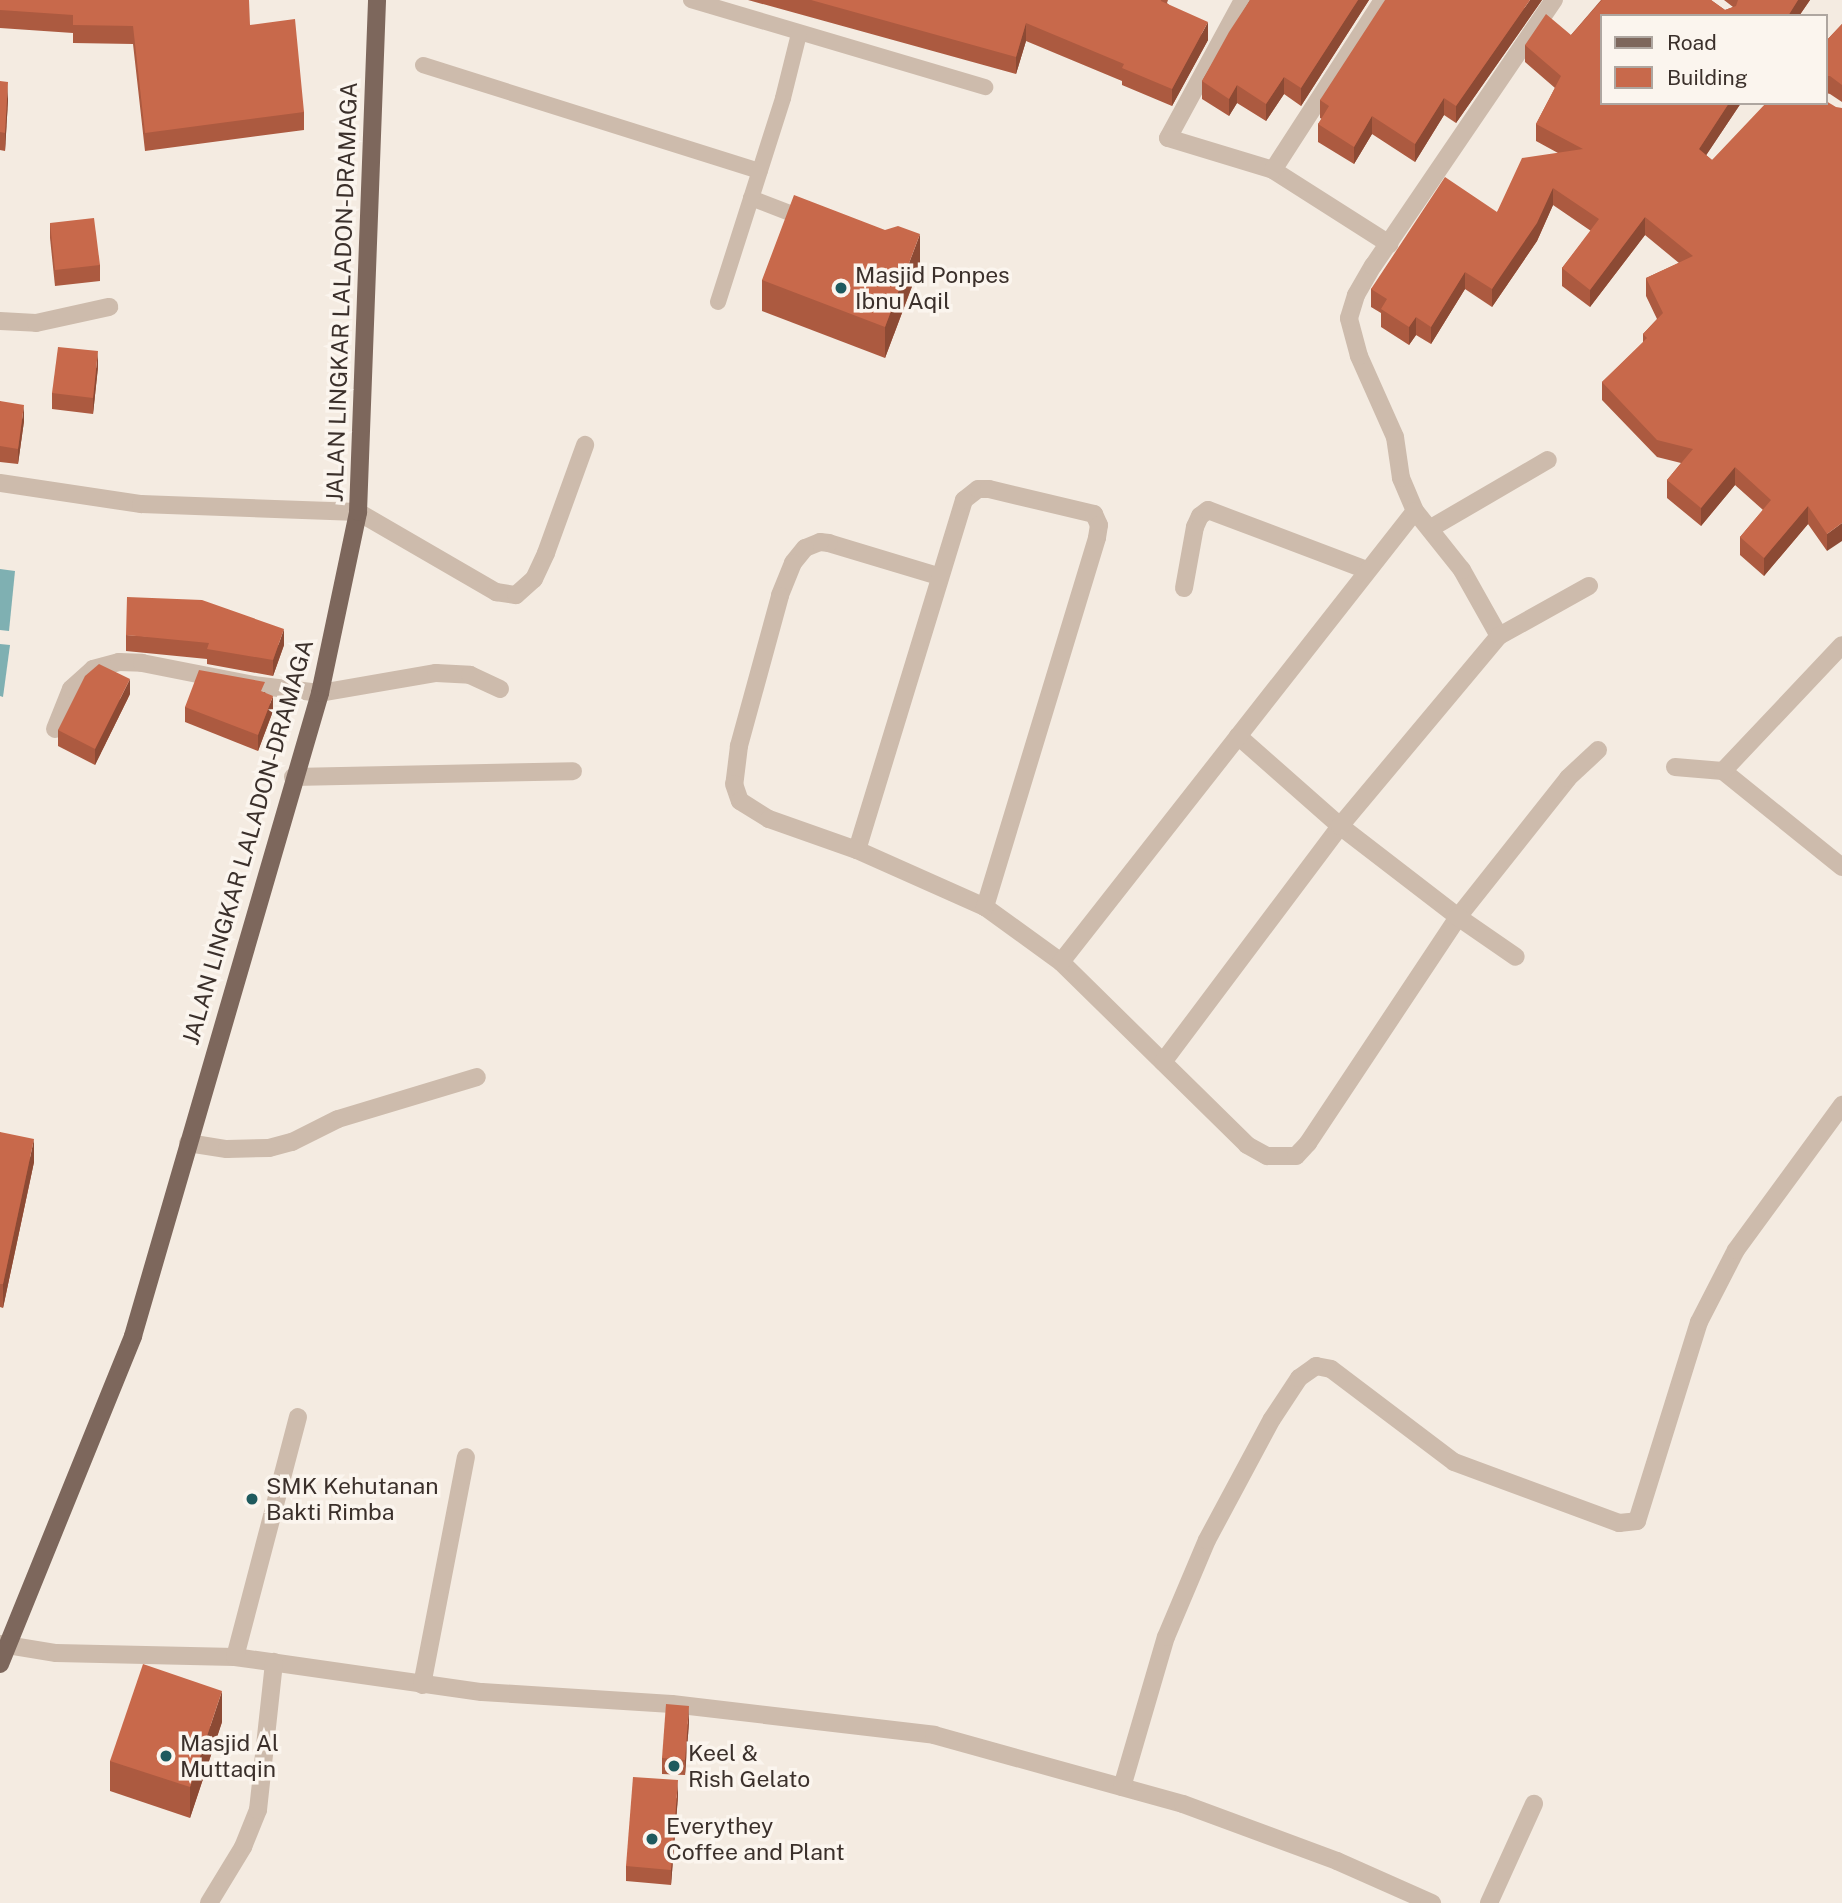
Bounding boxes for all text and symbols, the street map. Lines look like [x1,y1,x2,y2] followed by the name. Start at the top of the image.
[1601,14,1828,105] legend
[1667,30,1717,55] text: Road
[1667,65,1748,90] text: Building
[321,81,363,503] street label: JALAN LINGKAR LALADON-DRAMAGA
[855,261,1010,315] place label: Masjid Ponpes Ibnu Aqil
[833,280,849,296] marker: Masjid Ponpes Ibnu Aqil
[177,636,319,1048] street label: JALAN LINGKAR LALADON-DRAMAGA
[266,1472,438,1526] place label: SMK Kehutanan Bakti Rimba
[244,1491,260,1507] marker: SMK Kehutanan Bakti Rimba
[180,1729,279,1783] place label: Masjid Al Muttaqin
[688,1739,810,1793] place label: Keel & Rish Gelato
[158,1748,174,1764] marker: Masjid Al Muttaqin
[666,1758,682,1774] marker: Keel & Rish Gelato
[666,1812,845,1866] place label: Everythey Coffee and Plant
[644,1831,660,1847] marker: Everythey Coffee and Plant

